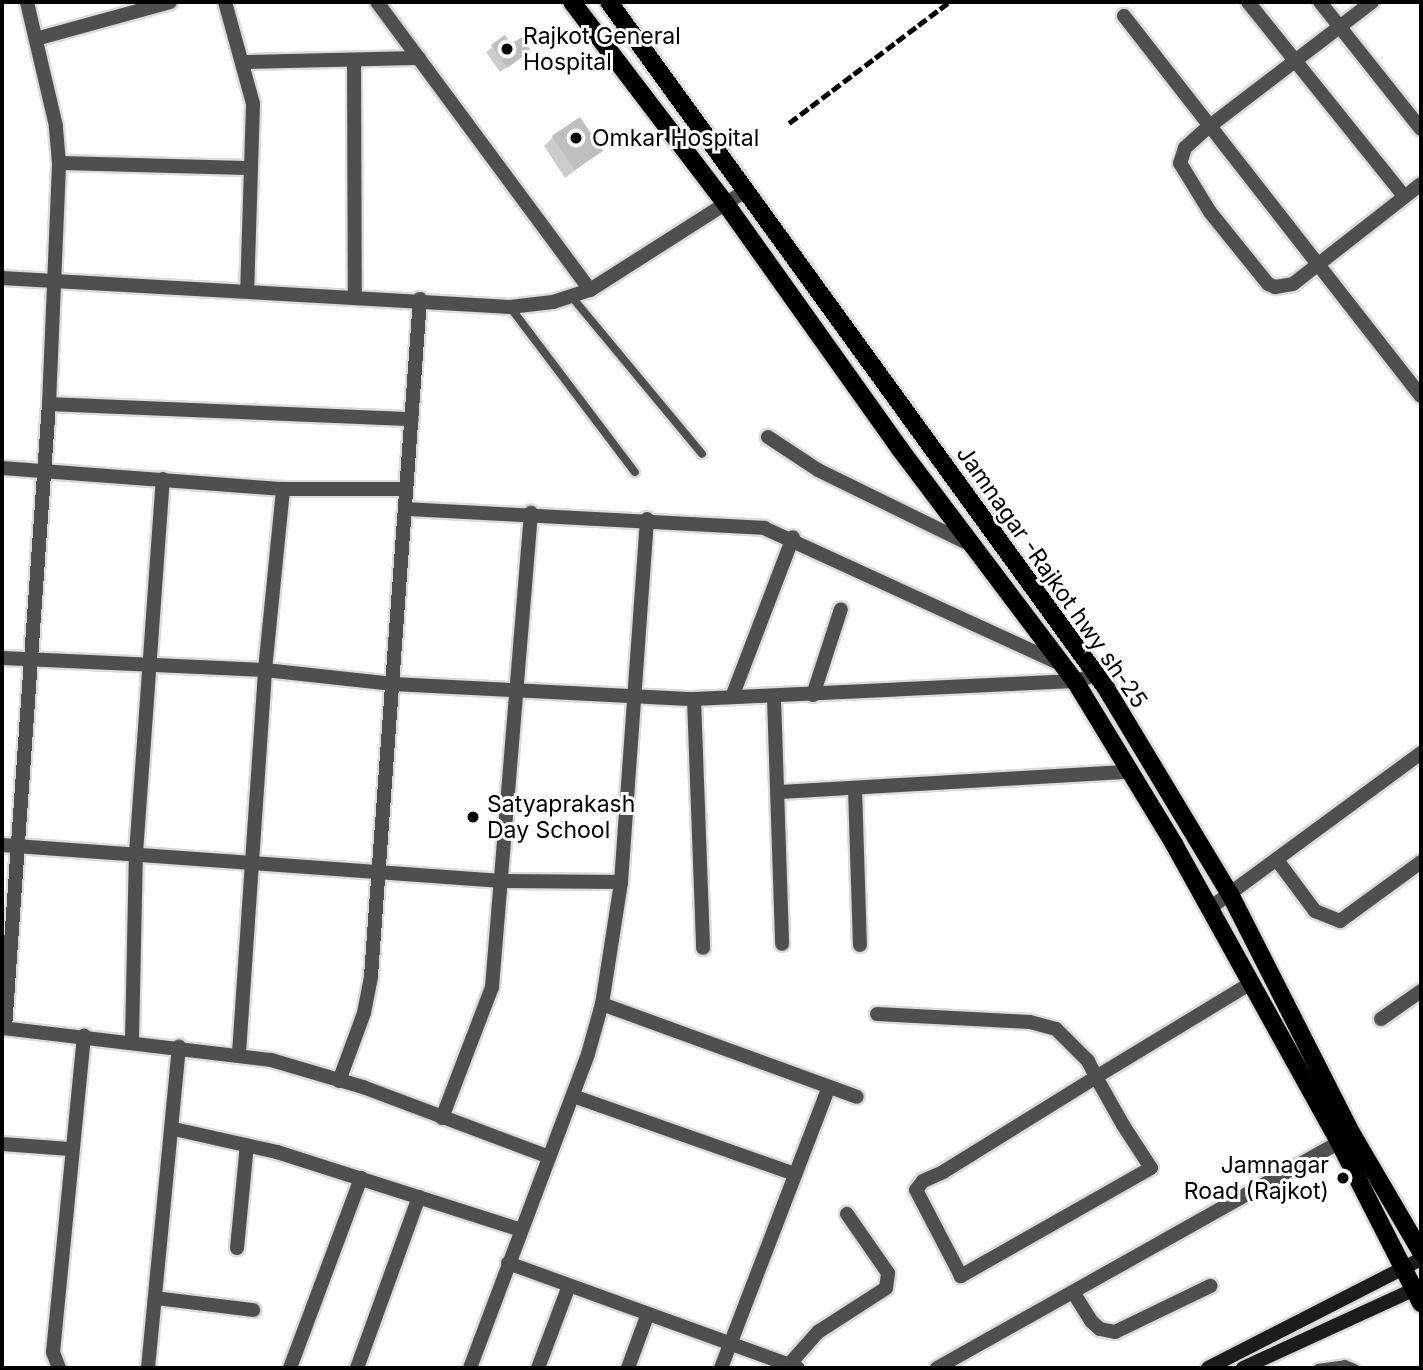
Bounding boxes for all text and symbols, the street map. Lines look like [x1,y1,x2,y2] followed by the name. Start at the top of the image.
[523,22,681,76] place label: Rajkot General Hospital
[497,39,517,59] marker: Rajkot General Hospital
[592,124,759,152] place label: Omkar Hospital
[566,128,586,148] marker: Omkar Hospital
[951,441,1153,713] street label: Jamnagar -Rajkot hwy sh-25
[487,790,635,844] place label: Satyaprakash Day School
[465,809,481,825] marker: Satyaprakash Day School
[1184,1151,1329,1205] place label: Jamnagar Road (Rajkot)
[1335,1170,1351,1186] marker: Jamnagar Road (Rajkot)

